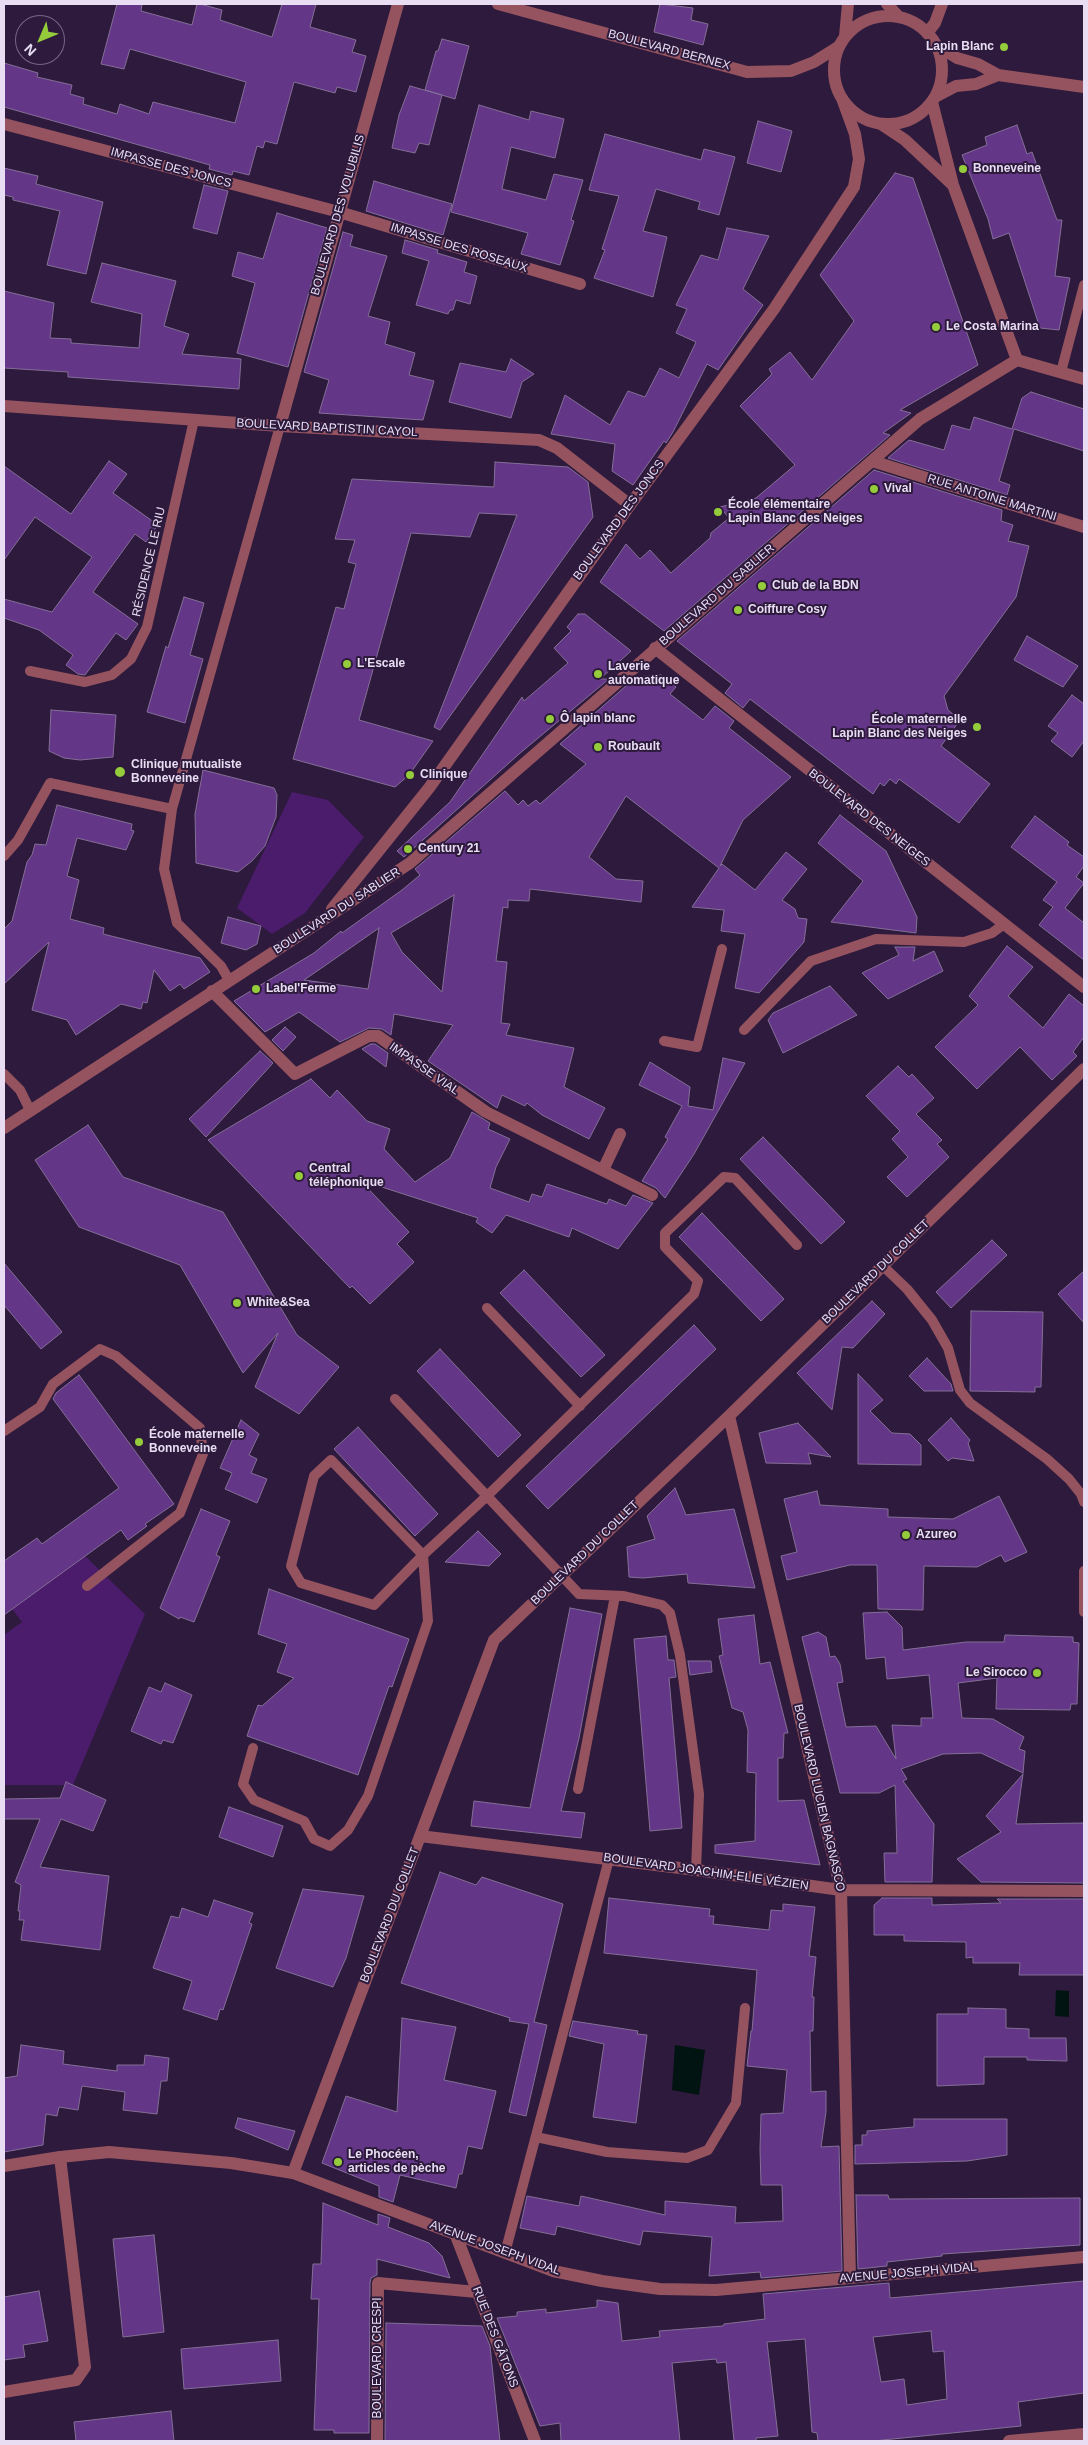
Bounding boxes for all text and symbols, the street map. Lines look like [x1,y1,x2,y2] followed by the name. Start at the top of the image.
[15,15,65,65] north arrow
[606,27,732,73] street label: BOULEVARD BERNEX
[926,40,994,54] place label: Lapin Blanc
[21,41,39,59] text: N
[998,41,1010,53] marker: Lapin Blanc
[308,133,368,297] street label: BOULEVARD DES VOLUBILIS
[109,145,233,191] street label: IMPASSE DES JONCS
[973,162,1041,176] place label: Bonneveine
[957,163,969,175] marker: Bonneveine
[389,220,529,276] street label: IMPASSE DES ROSEAUX
[946,320,1039,334] place label: Le Costa Marina
[930,321,942,333] marker: Le Costa Marina
[236,416,418,440] street label: BOULEVARD BAPTISTIN CAYOL
[571,457,667,583] street label: BOULEVARD DES JONCS
[926,471,1058,525] street label: RUE ANTOINE MARTINI
[884,482,912,496] place label: Vival
[868,483,880,495] marker: Vival
[728,498,863,526] place label: École élémentaire Lapin Blanc des Neiges
[129,506,169,618] street label: RÉSIDENCE LE RIU
[712,506,724,518] marker: École élémentaire Lapin Blanc des Neiges
[656,541,778,649] street label: BOULEVARD DU SABLIER
[772,579,859,593] place label: Club de la BDN
[756,580,768,592] marker: Club de la BDN
[748,603,827,617] place label: Coiffure Cosy
[732,604,744,616] marker: Coiffure Cosy
[357,657,405,671] place label: L'Escale
[341,658,353,670] marker: L'Escale
[608,660,679,688] place label: Laverie automatique
[592,668,604,680] marker: Laverie automatique
[560,712,635,726] place label: Ô lapin blanc
[544,713,556,725] marker: Ô lapin blanc
[832,713,967,741] place label: École maternelle Lapin Blanc des Neiges
[971,721,983,733] marker: École maternelle Lapin Blanc des Neiges
[608,740,660,754] place label: Roubault
[592,741,604,753] marker: Roubault
[131,758,242,786] place label: Clinique mutualiste Bonneveine
[113,765,127,779] marker: Clinique mutualiste Bonneveine
[806,766,932,870] street label: BOULEVARD DES NEIGES
[420,768,467,782] place label: Clinique
[404,769,416,781] marker: Clinique
[418,842,480,856] place label: Century 21
[402,843,414,855] marker: Century 21
[271,865,403,957] street label: BOULEVARD DU SABLIER
[266,982,336,996] place label: Label'Ferme
[250,983,262,995] marker: Label'Ferme
[386,1040,462,1098] street label: IMPASSE VIAL
[309,1162,384,1190] place label: Central téléphonique
[293,1170,305,1182] marker: Central téléphonique
[819,1217,933,1327] street label: BOULEVARD DU COLLET
[247,1296,310,1310] place label: White&Sea
[231,1297,243,1309] marker: White&Sea
[149,1428,244,1456] place label: École maternelle Bonneveine
[133,1436,145,1448] marker: École maternelle Bonneveine
[528,1498,642,1608] street label: BOULEVARD DU COLLET
[916,1528,957,1542] place label: Azureo
[900,1529,912,1541] marker: Azureo
[966,1666,1027,1680] place label: Le Sirocco
[1031,1667,1043,1679] marker: Le Sirocco
[790,1703,848,1893] street label: BOULEVARD LUCIEN BAGNASCO
[358,1845,422,1985] street label: BOULEVARD DU COLLET
[602,1850,810,1894] street label: BOULEVARD JOACHIM-ELIE VÉZIEN
[348,2148,445,2176] place label: Le Phocéen, articles de pèche
[332,2156,344,2168] marker: Le Phocéen, articles de pèche
[428,2218,562,2278] street label: AVENUE JOSEPH VIDAL
[839,2260,977,2286] street label: AVENUE JOSEPH VIDAL
[469,2284,521,2390] street label: RUE DES GÂTONS
[371,2297,385,2419] street label: BOULEVARD CRESPI

